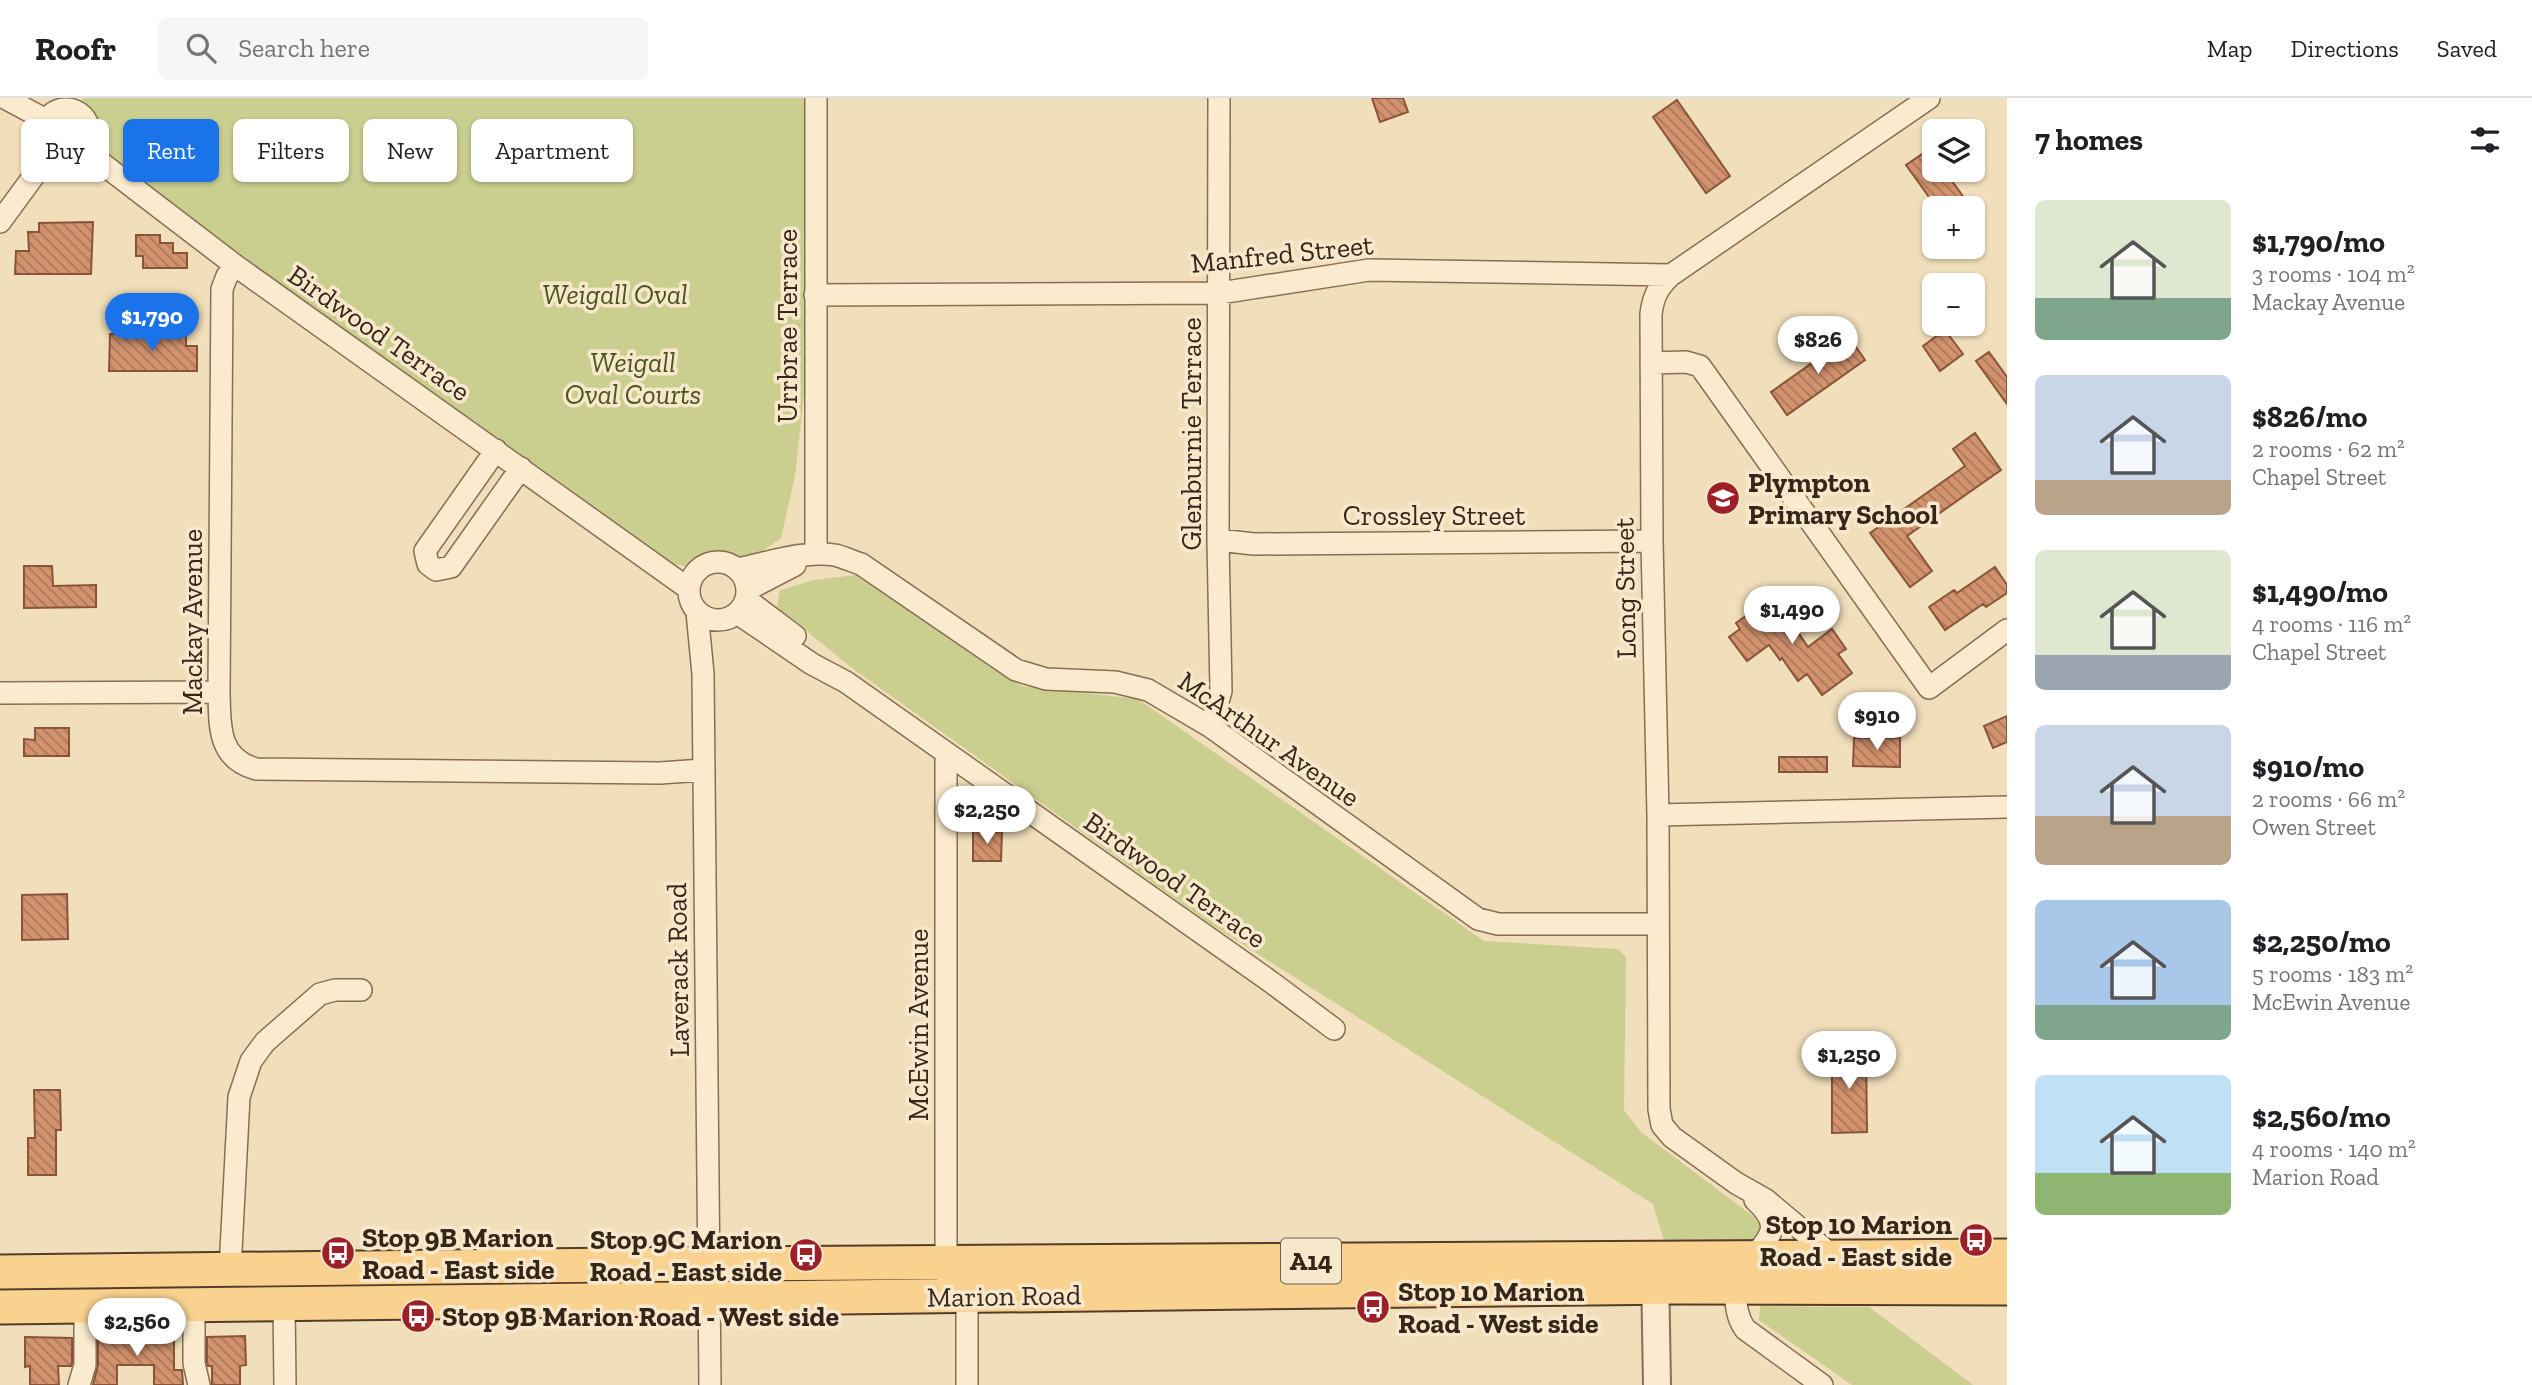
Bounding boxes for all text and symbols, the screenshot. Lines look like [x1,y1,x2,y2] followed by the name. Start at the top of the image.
[158,17,648,80] search box
[35,29,116,68] text: Roofr
[182,29,220,67] icon: search
[238,32,370,64] text: Search here
[2207,34,2253,63] text: Map
[2291,34,2399,63] text: Directions
[2437,34,2497,63] text: Saved
[21,119,109,182] chip: Buy
[123,119,219,182] chip: Rent
[233,119,349,182] chip: Filters
[363,119,457,182] chip: New
[471,119,633,182] chip: Apartment
[1922,119,1985,336] map controls
[1922,119,1985,182] button: layers
[2466,121,2504,159] icon: filters
[2035,122,2143,158] text: 7 homes
[1922,196,1985,259] button: +
[2252,224,2385,260] text: $1,790/mo
[1189,228,1375,280] street label: Manfred Street
[2091,228,2175,312] icon: home
[771,229,804,423] street label: Urrbrae Terrace
[282,258,476,408] street label: Birdwood Terrace
[2252,260,2415,288] text: 3 rooms · 104 m²
[1922,273,1985,336] button: −
[542,278,688,311] park label: Weigall Oval
[2252,288,2405,316] text: Mackay Avenue
[95,294,209,353] pin: $1,790
[121,302,183,330] text: $1,790
[1777,316,1859,376] pin: $826
[1175,317,1208,551] street label: Glenburnie Terrace
[1794,325,1842,353] text: $826
[565,346,701,411] park label: Weigall Oval Courts
[2252,399,2368,435] text: $826/mo
[2091,403,2175,487] icon: home
[2252,435,2405,463] text: 2 rooms · 62 m²
[2252,463,2386,491] text: Chapel Street
[1748,466,1938,531] place label: Plympton Primary School
[1704,479,1742,517] school or university icon: Plympton Primary School
[1343,499,1526,532] street label: Crossley Street
[1607,517,1643,659] street label: Long Street
[176,529,209,715] street label: Mackay Avenue
[2252,574,2388,610] text: $1,490/mo
[2091,578,2175,662] icon: home
[1735,587,1849,646] pin: $1,490
[1760,595,1824,623] text: $1,490
[2252,610,2411,638] text: 4 rooms · 116 m²
[2252,638,2386,666] text: Chapel Street
[1172,664,1366,814] street label: McArthur Avenue
[1836,692,1918,752] pin: $910
[1854,701,1900,729] text: $910
[2252,749,2364,785] text: $910/mo
[2091,753,2175,837] icon: home
[2252,785,2405,813] text: 2 rooms · 66 m²
[930,786,1044,846] pin: $2,250
[954,795,1020,823] text: $2,250
[1078,805,1272,955] street label: Birdwood Terrace
[2252,813,2376,841] text: Owen Street
[660,882,696,1058] street label: Laverack Road
[2252,924,2391,960] text: $2,250/mo
[2091,928,2175,1012] icon: home
[902,929,935,1121] street label: McEwin Avenue
[2252,960,2413,988] text: 5 rooms · 183 m²
[2252,988,2410,1016] text: McEwin Avenue
[1792,1032,1906,1091] pin: $1,250
[1817,1040,1881,1068] text: $1,250
[2252,1099,2391,1135] text: $2,560/mo
[2091,1103,2175,1187] icon: home
[2252,1135,2416,1163] text: 4 rooms · 140 m²
[2252,1163,2379,1191] text: Marion Road
[1759,1208,1952,1273] place label: Stop 10 Marion Road - East side
[362,1221,555,1286] place label: Stop 9B Marion Road - East side
[1957,1221,1995,1259] bus stop icon: Stop 10 Marion Road - East side
[589,1223,782,1288] place label: Stop 9C Marion Road - East side
[319,1234,357,1272] bus stop icon: Stop 9B Marion Road - East side
[787,1236,825,1274] bus stop icon: Stop 9C Marion Road - East side
[1281,1238,1341,1284] road number: A14
[1398,1275,1598,1340] place label: Stop 10 Marion Road - West side
[926,1278,1082,1314] street label: Marion Road
[1354,1288,1392,1326] bus stop icon: Stop 10 Marion Road - West side
[399,1297,437,1335] bus stop icon: Stop 9B Marion Road - West side
[80,1298,194,1358] pin: $2,560
[442,1300,839,1333] place label: Stop 9B Marion Road - West side
[104,1307,170,1335] text: $2,560

